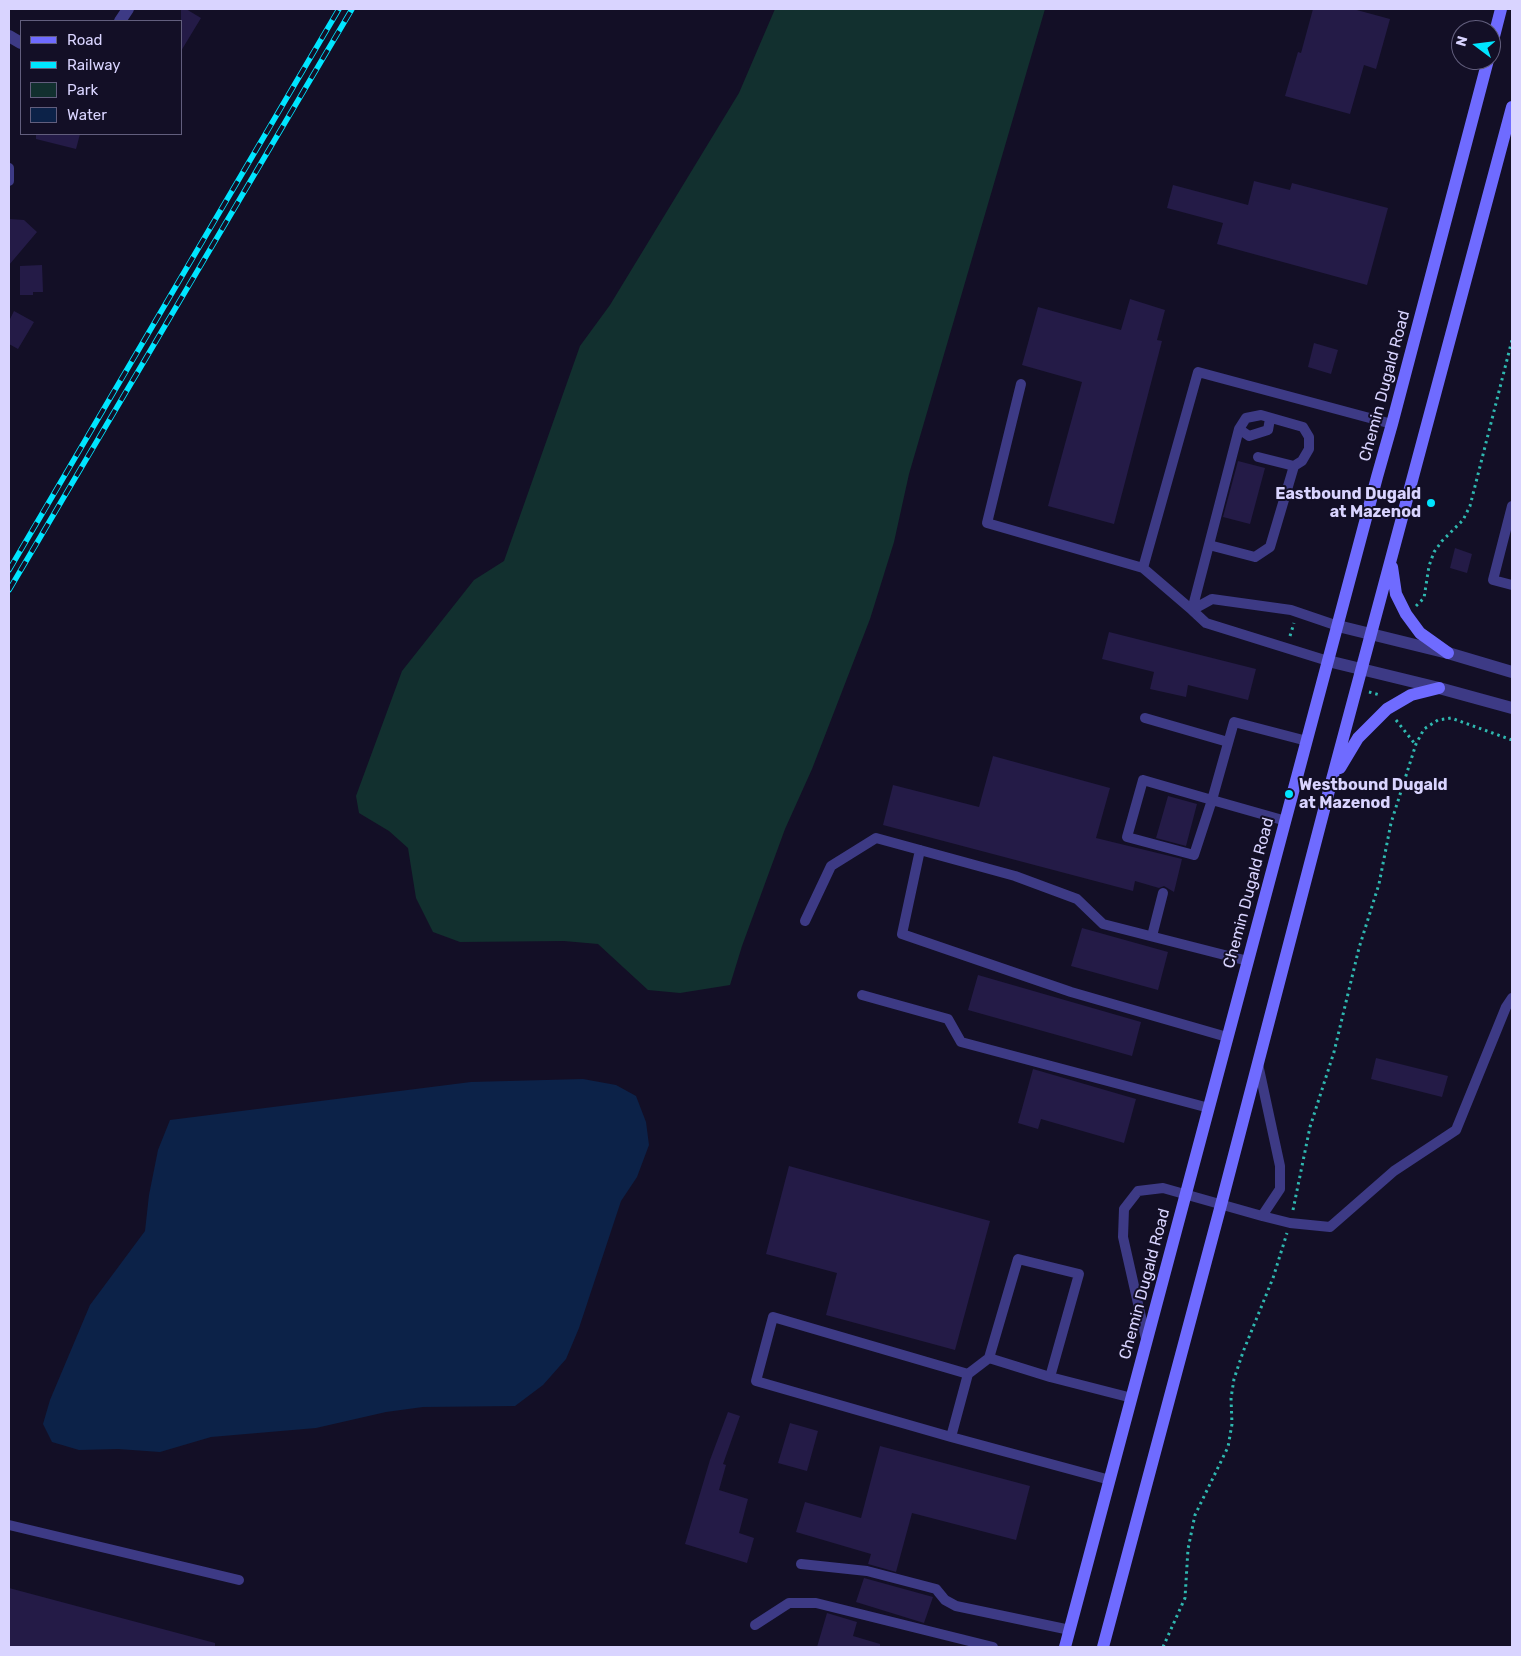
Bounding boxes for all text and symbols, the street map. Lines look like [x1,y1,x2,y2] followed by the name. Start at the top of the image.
[20,20,182,135] legend
[1451,20,1501,70] north arrow
[67,31,103,49] text: Road
[1452,34,1472,48] text: N
[67,56,121,74] text: Railway
[67,81,98,99] text: Park
[67,106,107,124] text: Water
[1356,308,1414,464] street label: Chemin Dugald Road
[1275,484,1421,522] place label: Eastbound Dugald at Mazenod
[1425,497,1437,509] marker: Eastbound Dugald at Mazenod
[1299,775,1448,813] place label: Westbound Dugald at Mazenod
[1283,788,1295,800] marker: Westbound Dugald at Mazenod
[1220,815,1278,971] street label: Chemin Dugald Road
[1116,1206,1174,1362] street label: Chemin Dugald Road

